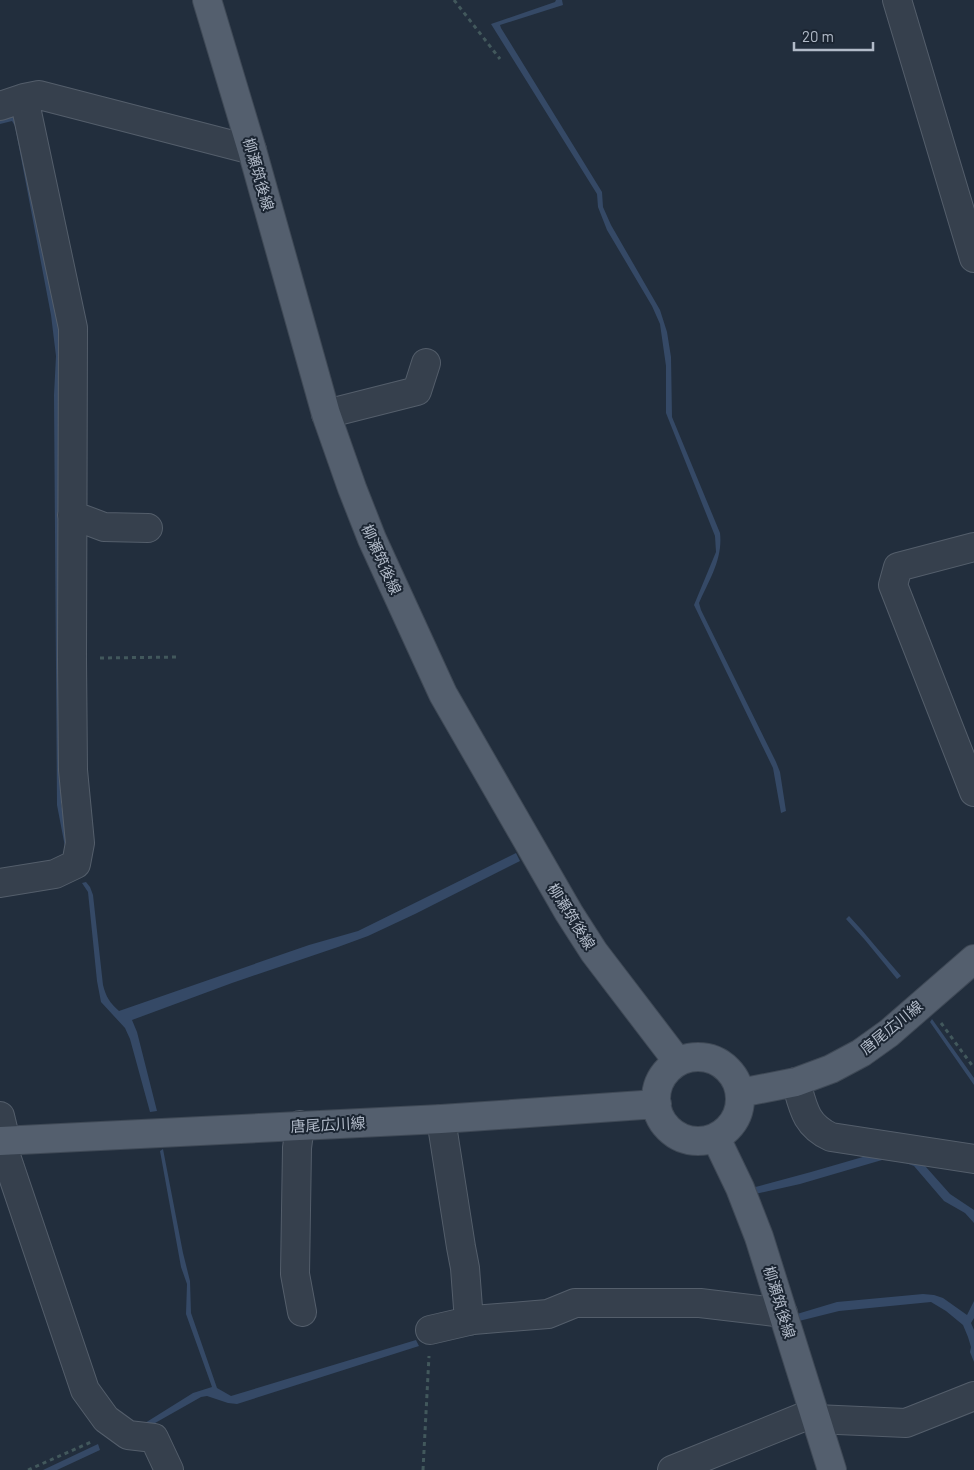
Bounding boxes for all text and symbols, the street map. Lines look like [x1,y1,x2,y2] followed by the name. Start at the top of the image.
[794,20,873,52] scale bar
[802,27,834,45] text: 20 m
[240,135,278,213] street label: 柳瀬筑後線
[359,521,405,597] street label: 柳瀬筑後線
[544,879,600,953] street label: 柳瀬筑後線
[856,996,926,1058] street label: 唐尾広川線
[290,1113,366,1135] street label: 唐尾広川線
[760,1263,800,1341] street label: 柳瀬筑後線

